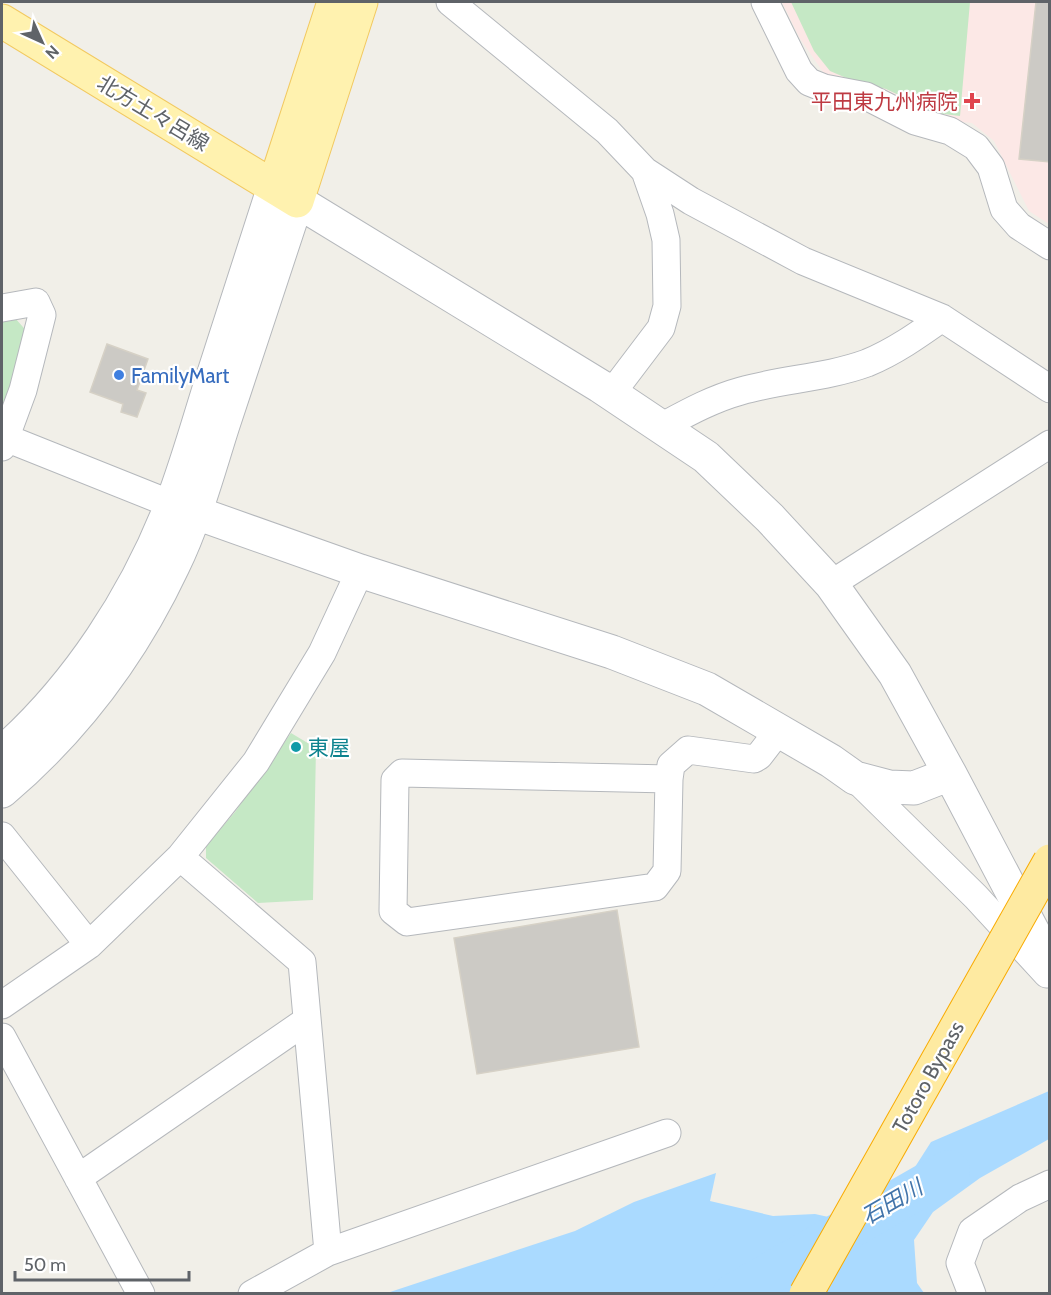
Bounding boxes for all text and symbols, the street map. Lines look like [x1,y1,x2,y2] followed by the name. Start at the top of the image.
[12,12,72,72] north arrow
[42,42,63,63] text: N
[93,70,213,156] street label: 北方土々呂線
[811,89,958,114] place label: 平田東九州病院
[963,92,981,110] marker: 平田東九州病院
[131,363,229,388] place label: FamilyMart
[112,368,126,382] marker: FamilyMart
[308,735,350,760] place label: 東屋
[289,740,303,754] marker: 東屋
[887,1016,969,1137] street label: Totoro Bypass
[857,1173,929,1230] water label: 石田川
[15,1244,189,1282] scale bar
[24,1254,66,1276] text: 50 m

